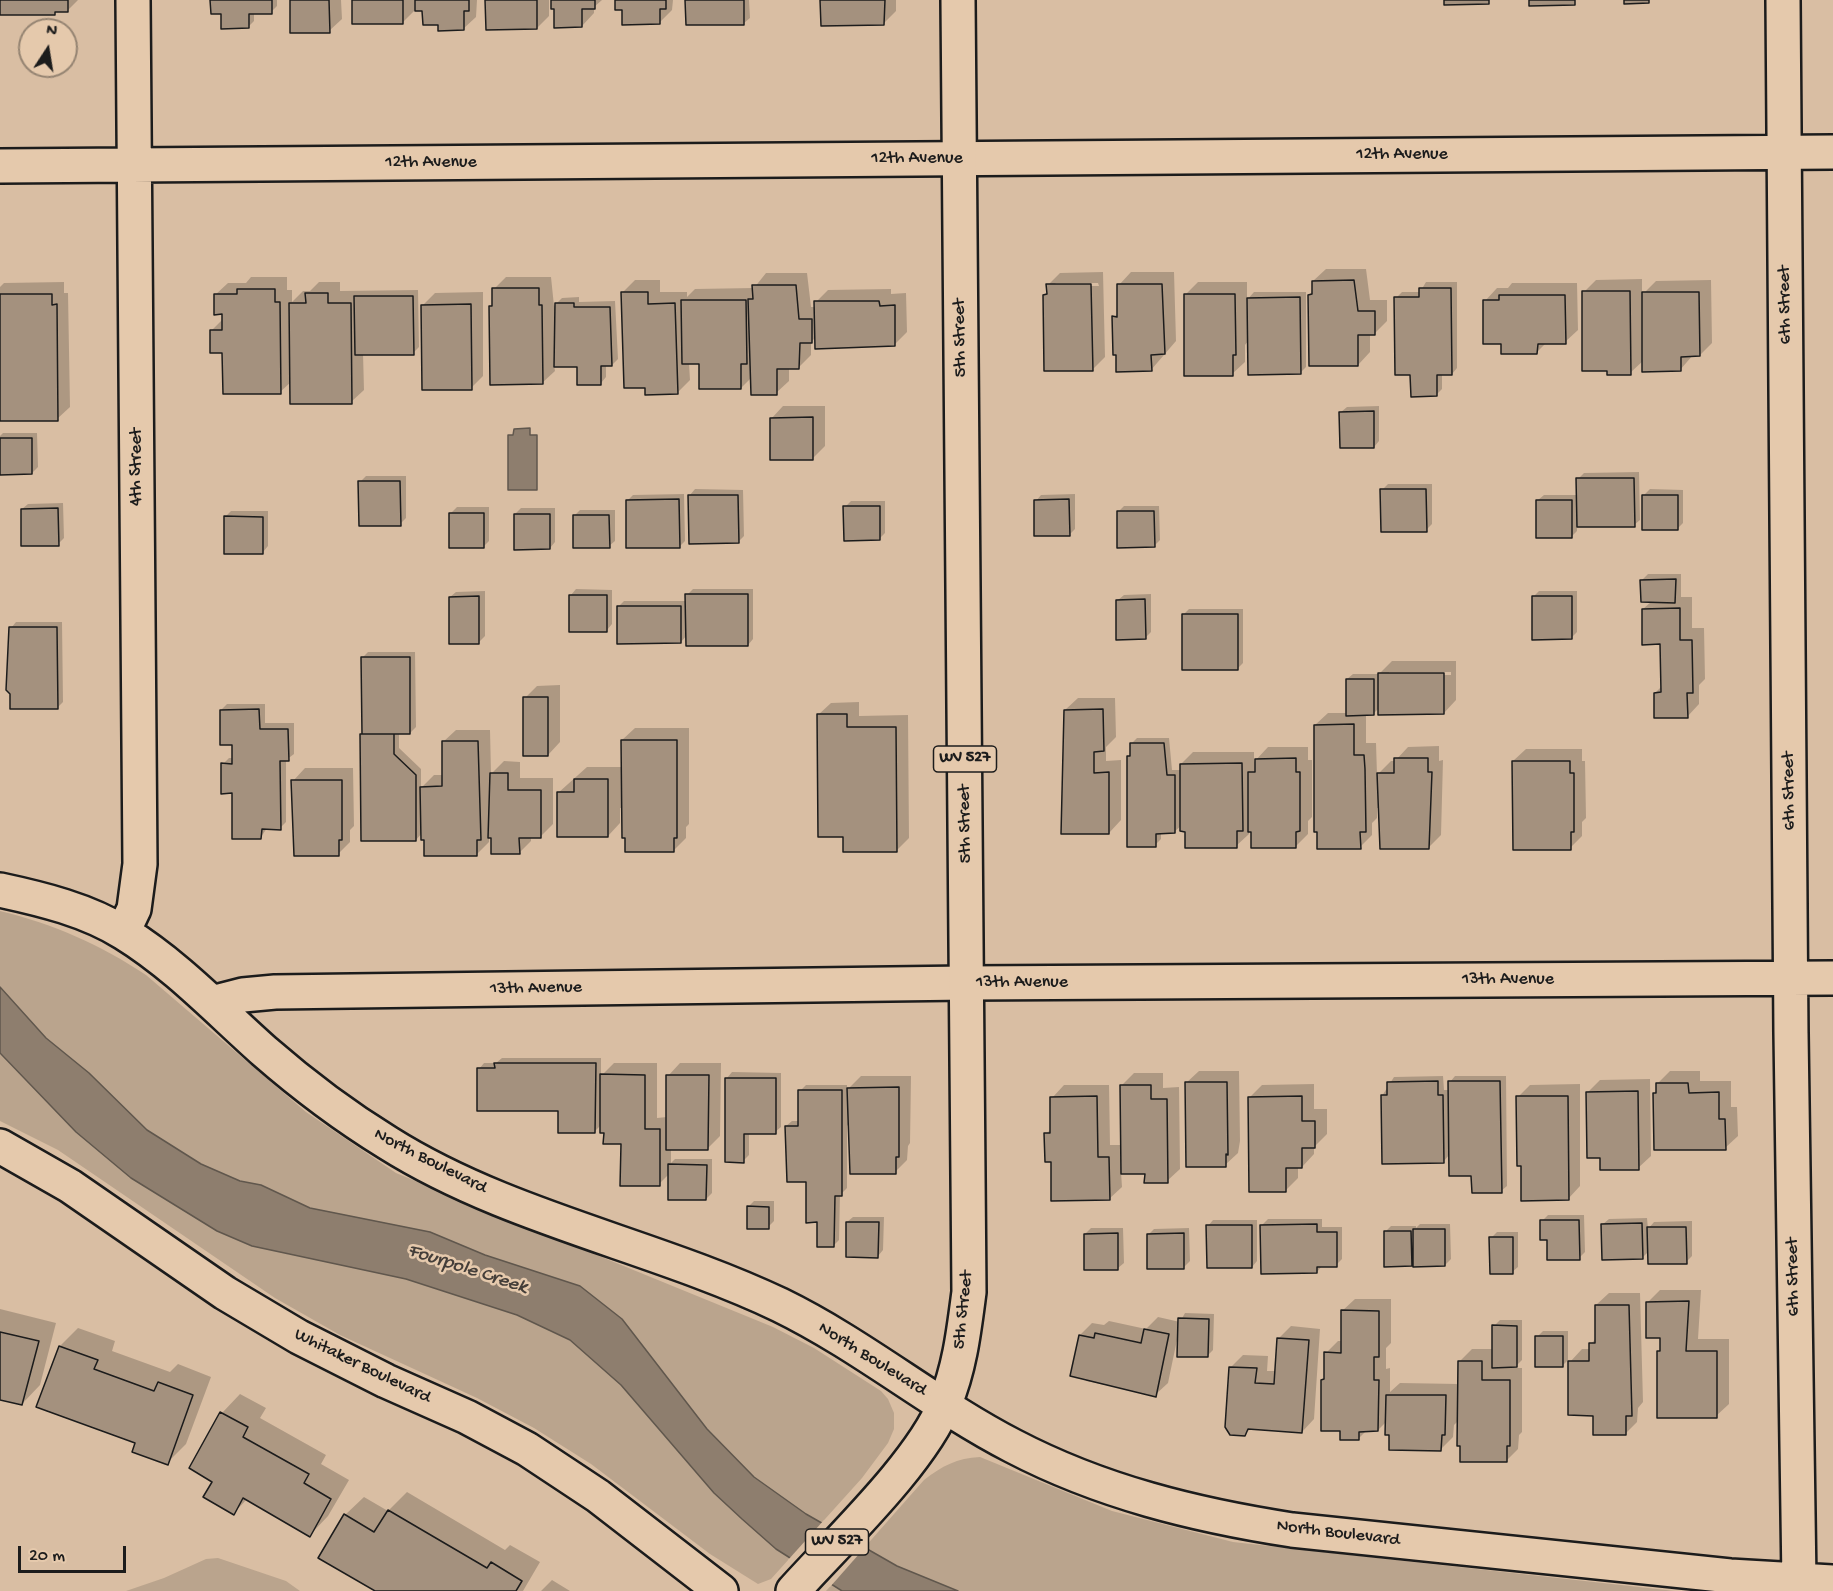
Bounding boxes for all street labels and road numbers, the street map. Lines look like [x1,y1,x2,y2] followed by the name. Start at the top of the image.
[1356,144,1448,166] street label: 12th Avenue
[871,148,963,170] street label: 12th Avenue
[385,152,477,174] street label: 12th Avenue
[1775,266,1797,344] street label: 6th Street
[950,298,972,378] street label: 5th Street
[126,428,148,506] street label: 4th Street
[934,746,996,772] road number: WV 527
[1779,752,1801,830] street label: 6th Street
[955,784,977,864] street label: 5th Street
[1462,969,1554,991] street label: 13th Avenue
[976,972,1068,994] street label: 13th Avenue
[490,977,582,1001] street label: 13th Avenue
[370,1124,490,1200] street label: North Boulevard
[1783,1238,1805,1316] street label: 6th Street
[949,1270,979,1350] street label: 5th Street
[814,1318,930,1402] street label: North Boulevard
[290,1325,434,1409] street label: Whitaker Boulevard
[1275,1516,1401,1552] street label: North Boulevard
[806,1529,868,1555] road number: WV 527

